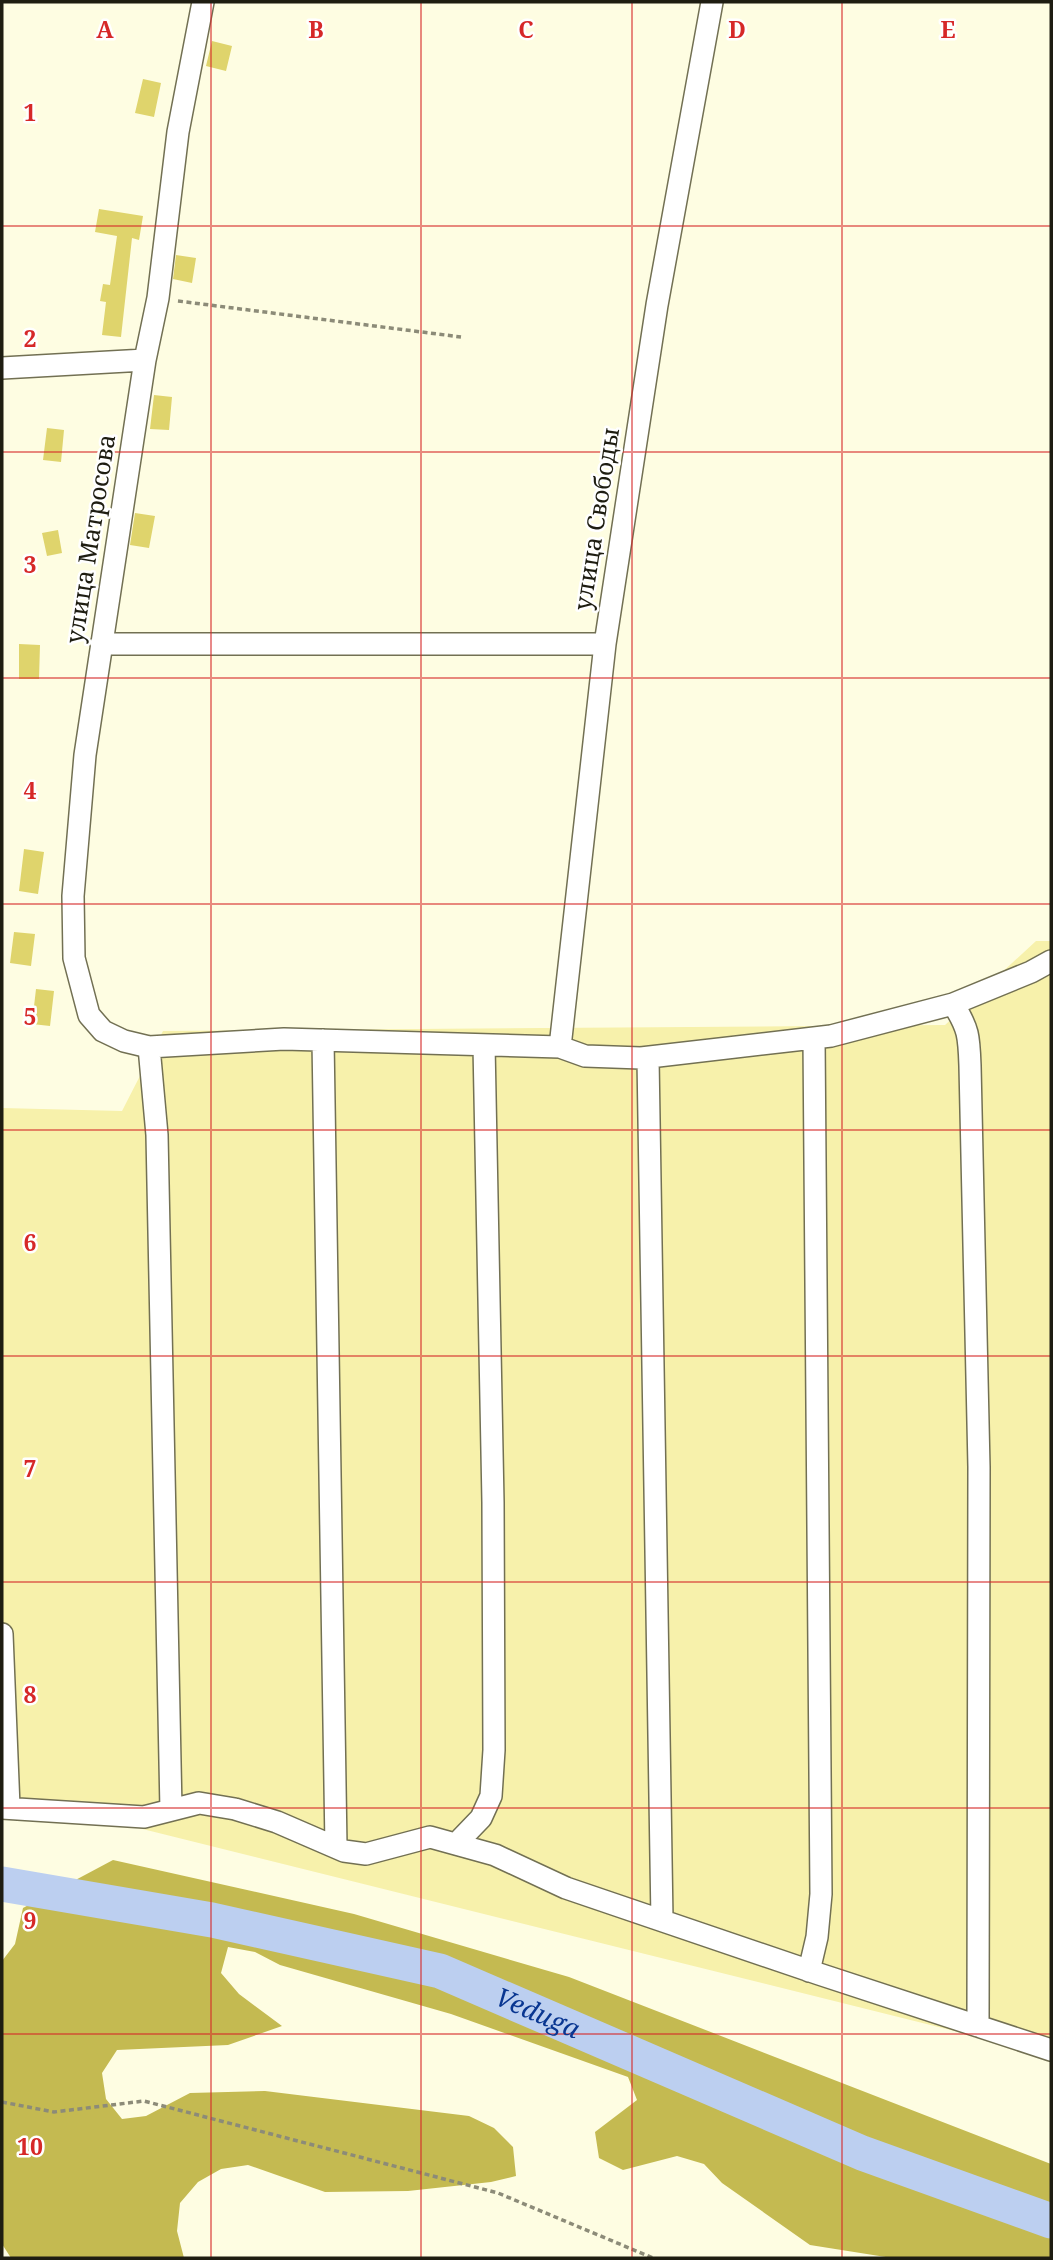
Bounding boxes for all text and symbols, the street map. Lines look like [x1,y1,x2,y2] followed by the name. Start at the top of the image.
[96,13,114,45] text: A
[308,13,324,45] text: B
[518,13,534,45] text: C
[728,13,746,45] text: D
[940,13,956,45] text: E
[24,96,37,128] text: 1
[24,322,37,354] text: 2
[565,425,626,612] street label: улица Свободы
[57,432,122,646] street label: улица Матросова
[24,548,37,580] text: 3
[24,774,37,806] text: 4
[24,1000,37,1032] text: 5
[24,1226,37,1258] text: 6
[24,1452,37,1484] text: 7
[24,1678,37,1710] text: 8
[24,1904,37,1936] text: 9
[490,1978,586,2046] water label: Veduga
[17,2130,43,2162] text: 10

